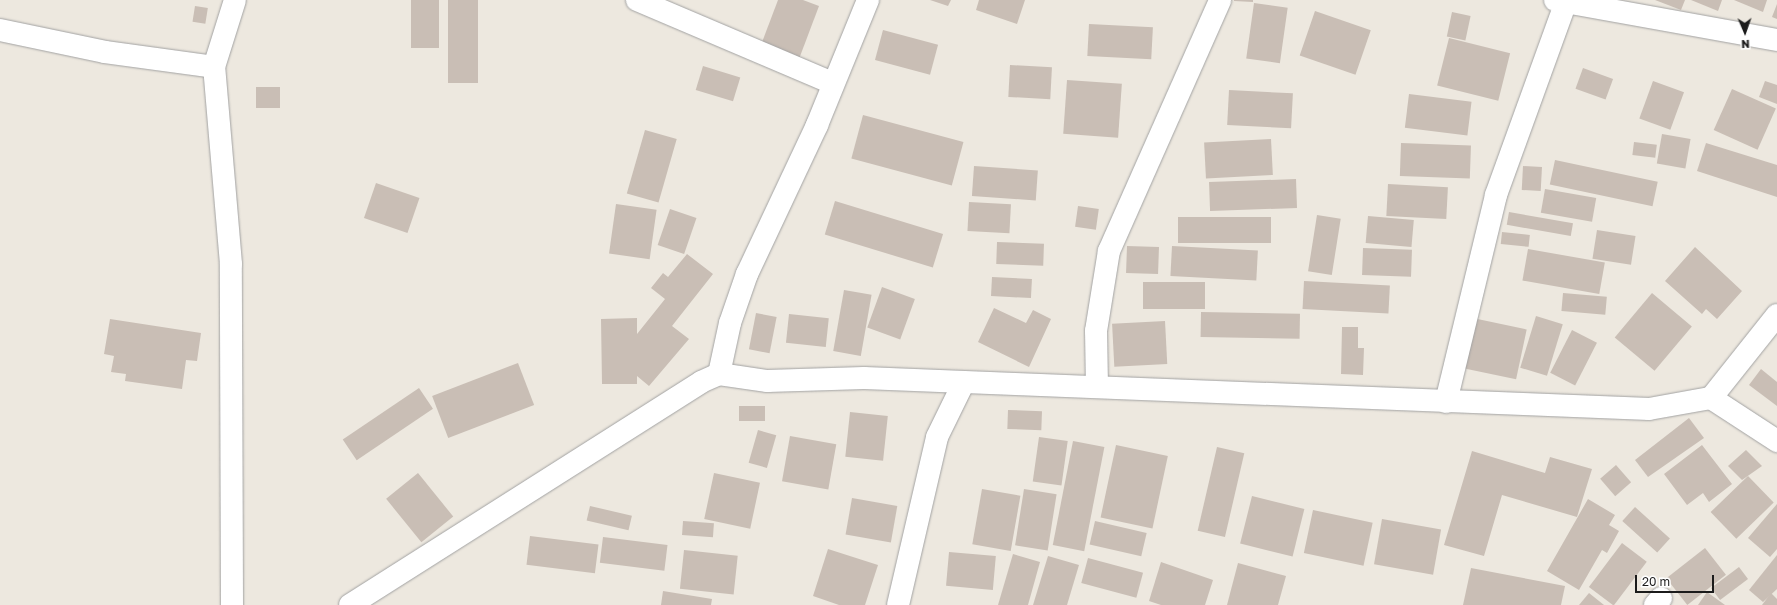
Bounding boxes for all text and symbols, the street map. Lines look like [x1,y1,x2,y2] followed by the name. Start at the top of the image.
[1725,12,1765,52] north arrow
[1741,38,1750,51] text: N
[1637,567,1716,593] scale bar
[1642,574,1670,589] text: 20 m

